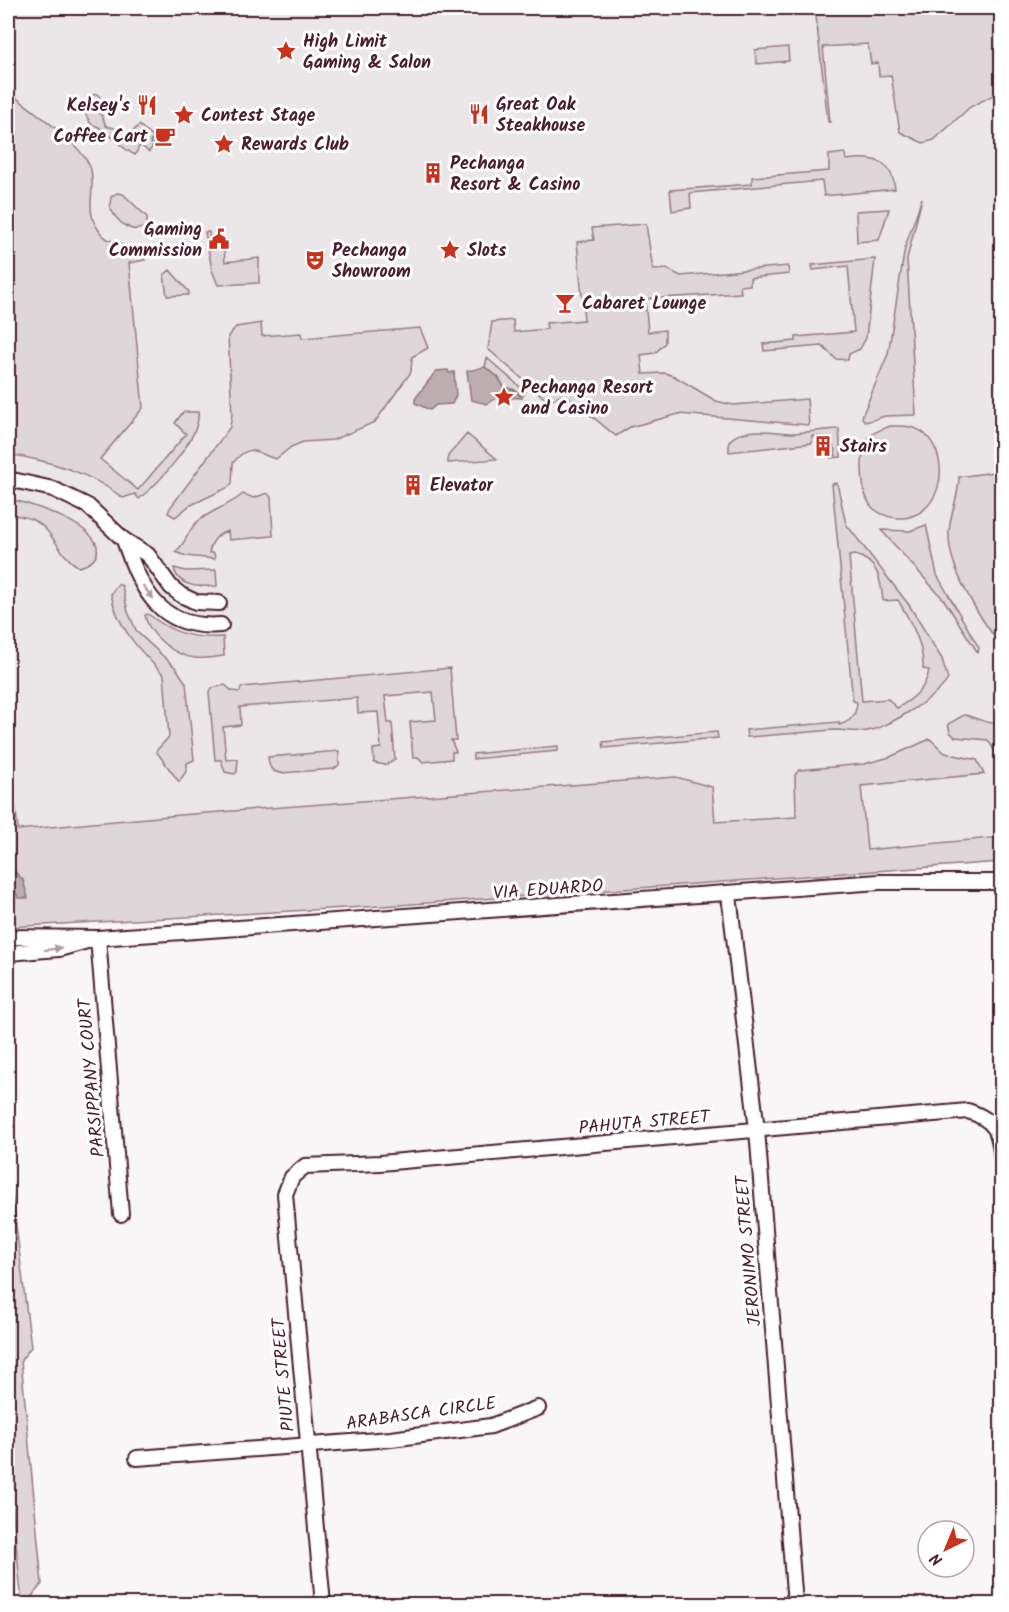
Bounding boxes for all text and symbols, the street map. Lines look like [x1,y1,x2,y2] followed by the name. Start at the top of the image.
[303,28,431,78] place label: High Limit Gaming & Salon
[274,39,298,63] place icon: High Limit Gaming & Salon
[496,91,585,141] place label: Great Oak Steakhouse
[67,92,131,121] place label: Kelsey's
[135,93,159,117] restaurant icon: Kelsey's
[201,102,316,131] place label: Contest Stage
[467,102,491,126] restaurant icon: Great Oak Steakhouse
[172,103,196,127] place icon: Contest Stage
[54,123,149,152] place label: Coffee Cart
[153,124,177,148] cafe icon: Coffee Cart
[241,131,349,160] place label: Rewards Club
[212,132,236,156] place icon: Rewards Club
[450,150,580,200] place label: Pechanga Resort & Casino
[421,161,445,185] building icon: Pechanga Resort & Casino
[109,216,202,266] place label: Gaming Commission
[207,227,231,251] public building icon: Gaming Commission
[332,237,411,287] place label: Pechanga Showroom
[467,237,507,266] place label: Slots
[438,238,462,262] place icon: Slots
[303,248,327,272] theatre icon: Pechanga Showroom
[582,290,706,319] place label: Cabaret Lounge
[553,291,577,315] bar icon: Cabaret Lounge
[521,374,654,424] place label: Pechanga Resort and Casino
[492,385,516,409] place icon: Pechanga Resort and Casino
[840,433,887,462] place label: Stairs
[811,434,835,458] building icon: Stairs
[430,472,495,501] place label: Elevator
[401,473,425,497] building icon: Elevator
[141,585,153,600] one-way arrow
[492,872,604,909] street label: VIA EDUARDO
[44,944,63,953] one-way arrow
[71,996,114,1159] street label: PARSIPPANY COURT
[577,1103,712,1144] street label: PAHUTA STREET
[728,1173,771,1327] street label: JERONIMO STREET
[265,1316,304,1433] street label: PIUTE STREET
[344,1390,499,1439] street label: ARABASCA CIRCLE
[916,1519,976,1579] north arrow
[925,1546,949,1571] text: N

